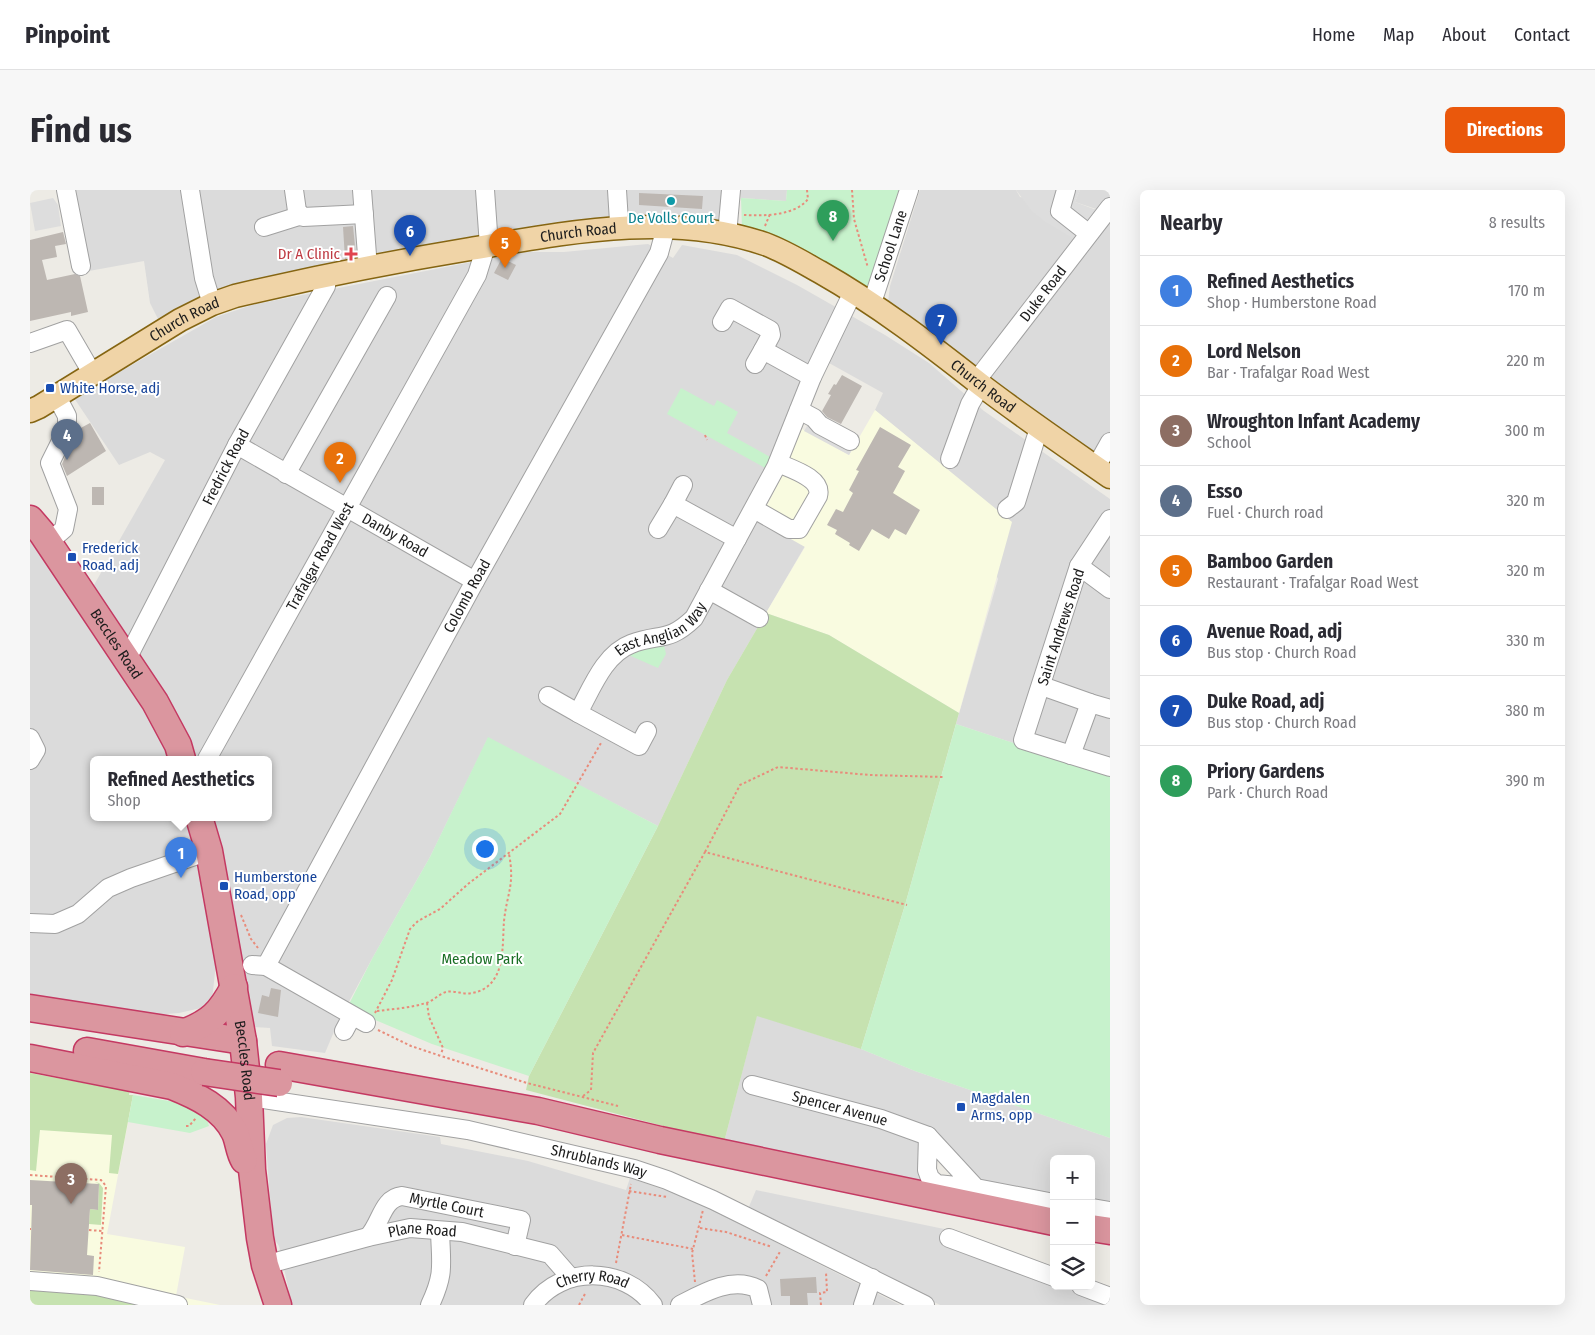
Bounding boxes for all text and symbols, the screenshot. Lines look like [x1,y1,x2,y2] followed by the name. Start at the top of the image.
[25,21,110,49] text: Pinpoint
[1312,24,1355,46] text: Home
[1383,24,1414,46] text: Map
[1442,24,1486,46] text: About
[1514,24,1570,46] text: Contact
[1445,107,1565,153] button: Directions
[30,109,132,151] text: Find us
[665,195,677,207] marker: De Volls Court
[817,200,849,241] pin: 8
[871,208,911,284] street label: School Lane
[628,209,714,227] place label: De Volls Court
[1160,210,1222,236] text: Nearby
[1489,213,1545,232] text: 8 results
[394,215,426,256] pin: 6
[539,219,617,246] street label: Church Road
[489,227,521,268] pin: 5
[278,245,341,263] place label: Dr A Clinic
[344,247,358,261] marker: Dr A Clinic
[1016,262,1070,325] street label: Duke Road
[1207,270,1354,293] text: Refined Aesthetics
[1173,281,1179,300] text: 1
[1508,281,1545,300] text: 170 m
[146,293,222,346] street label: Church Road
[1207,293,1377,312] text: Shop · Humberstone Road
[925,304,957,345] pin: 7
[1207,340,1301,363] text: Lord Nelson
[1172,351,1180,370] text: 2
[1506,351,1545,370] text: 220 m
[947,356,1019,417] street label: Church Road
[1207,363,1370,382] text: Bar · Trafalgar Road West
[60,379,160,397] place label: White Horse, adj
[44,382,56,394] marker: White Horse, adj
[1207,410,1420,433] text: Wroughton Infant Academy
[51,419,83,460] pin: 4
[1172,421,1180,440] text: 3
[1505,421,1545,440] text: 300 m
[199,426,253,508] street label: Fredrick Road
[1207,433,1251,452] text: School
[324,442,356,483] pin: 2
[1207,480,1243,503] text: Esso
[1172,491,1180,510] text: 4
[1506,491,1545,510] text: 320 m
[283,499,358,614] street label: Trafalgar Road West
[1207,503,1324,522] text: Fuel · Church road
[359,509,431,561] street label: Danby Road
[82,539,139,574] place label: Frederick Road, adj
[1207,550,1333,573] text: Bamboo Garden
[66,551,78,563] marker: Frederick Road, adj
[440,556,494,636] street label: Colomb Road
[1172,561,1180,580] text: 5
[1506,561,1545,580] text: 320 m
[1034,566,1088,688] street label: Saint Andrews Road
[1207,573,1419,592] text: Restaurant · Trafalgar Road West
[611,599,710,660] street label: East Anglian Way
[86,606,146,683] street label: Beccles Road
[1207,620,1342,643] text: Avenue Road, adj
[1172,631,1180,650] text: 6
[1506,631,1545,650] text: 330 m
[1207,643,1357,662] text: Bus stop · Church Road
[1207,690,1324,713] text: Duke Road, adj
[1173,701,1179,720] text: 7
[1505,701,1545,720] text: 380 m
[1207,713,1357,732] text: Bus stop · Church Road
[90,756,272,821] popup
[1207,760,1324,783] text: Priory Gardens
[107,768,255,791] text: Refined Aesthetics
[1172,771,1180,790] text: 8
[1506,771,1545,790] text: 390 m
[1207,783,1328,802] text: Park · Church Road
[107,791,141,810] text: Shop
[472,836,498,862] your location
[165,837,197,878] pin: 1
[234,868,317,903] place label: Humberstone Road, opp
[218,880,230,892] marker: Humberstone Road, opp
[441,950,523,968] park label: Meadow Park
[230,1019,258,1101] street label: Beccles Road
[790,1087,890,1130] street label: Spencer Avenue
[971,1089,1033,1124] place label: Magdalen Arms, opp
[955,1101,967,1113] marker: Magdalen Arms, opp
[549,1141,650,1182] street label: Shrublands Way
[1050,1155,1095,1290] map controls
[1050,1155,1095,1200] button: +
[55,1163,87,1204] pin: 3
[408,1189,486,1221] street label: Myrtle Court
[1050,1200,1095,1245] button: −
[386,1219,457,1241] street label: Plane Road
[1050,1245,1095,1290] button: layers
[553,1266,632,1292] street label: Cherry Road

